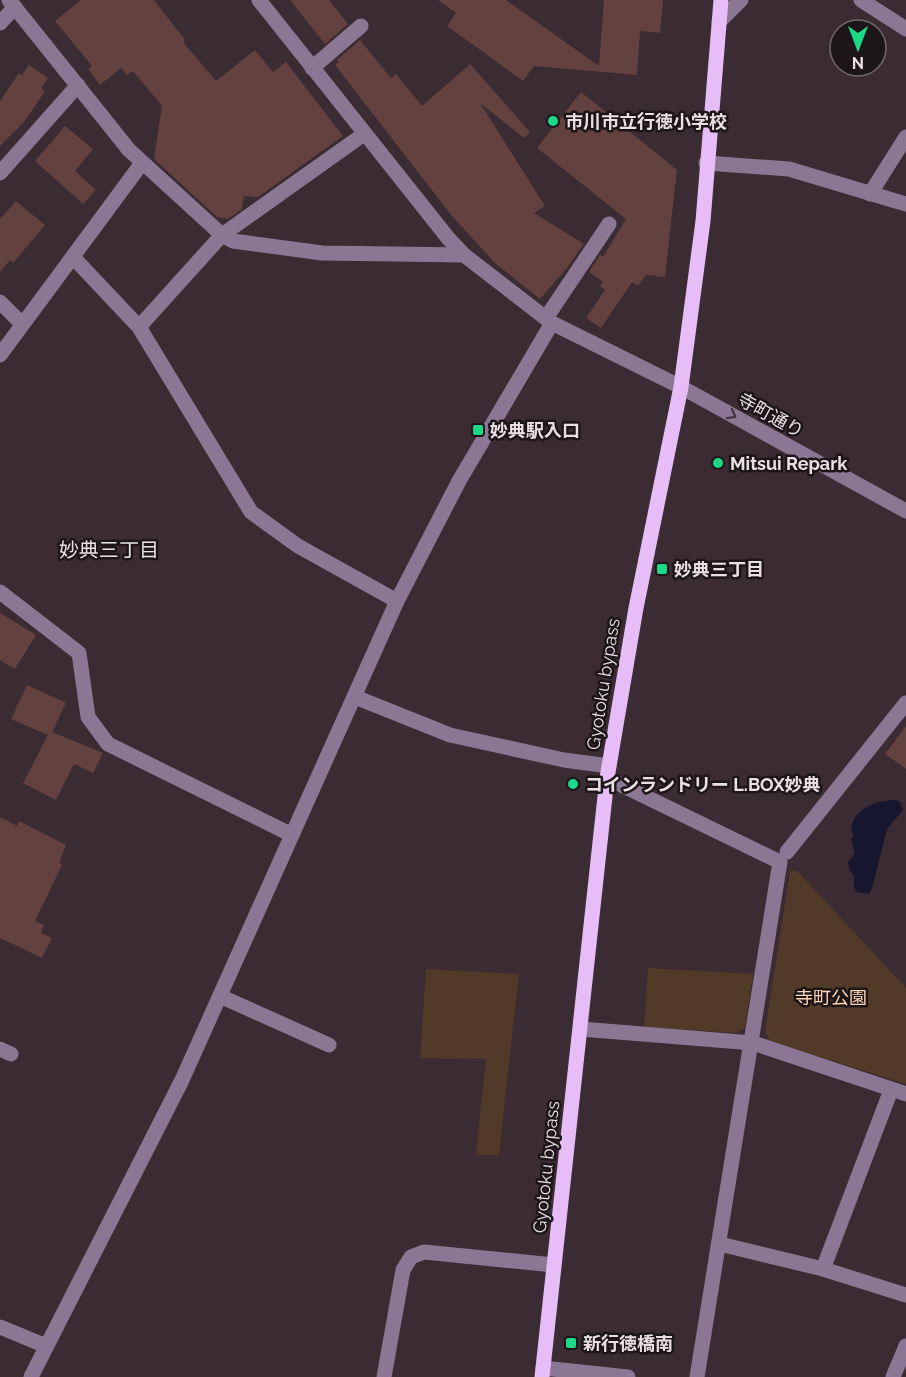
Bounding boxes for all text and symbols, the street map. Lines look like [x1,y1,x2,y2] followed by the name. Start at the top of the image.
[828,18,888,78] north arrow
[852,53,864,72] text: N
[565,111,727,132] place label: 市川市立行徳小学校
[546,114,560,128] marker: 市川市立行徳小学校
[734,388,808,442] street label: 寺町通り
[726,408,736,420] one-way arrow
[490,420,580,441] place label: 妙典駅入口
[471,423,485,437] marker: 妙典駅入口
[730,453,848,474] place label: Mitsui Repark
[711,456,725,470] marker: Mitsui Repark
[59,538,159,562] district label: 妙典三丁目
[674,559,764,580] place label: 妙典三丁目
[655,562,669,576] marker: 妙典三丁目
[582,616,624,751] street label: Gyotoku bypass
[585,774,821,795] place label: コインランドリー L.BOX妙典
[566,777,580,791] marker: コインランドリー L.BOX妙典
[795,987,867,1008] park label: 寺町公園
[529,1099,563,1234] street label: Gyotoku bypass
[583,1333,673,1354] place label: 新行徳橋南
[564,1336,578,1350] marker: 新行徳橋南

